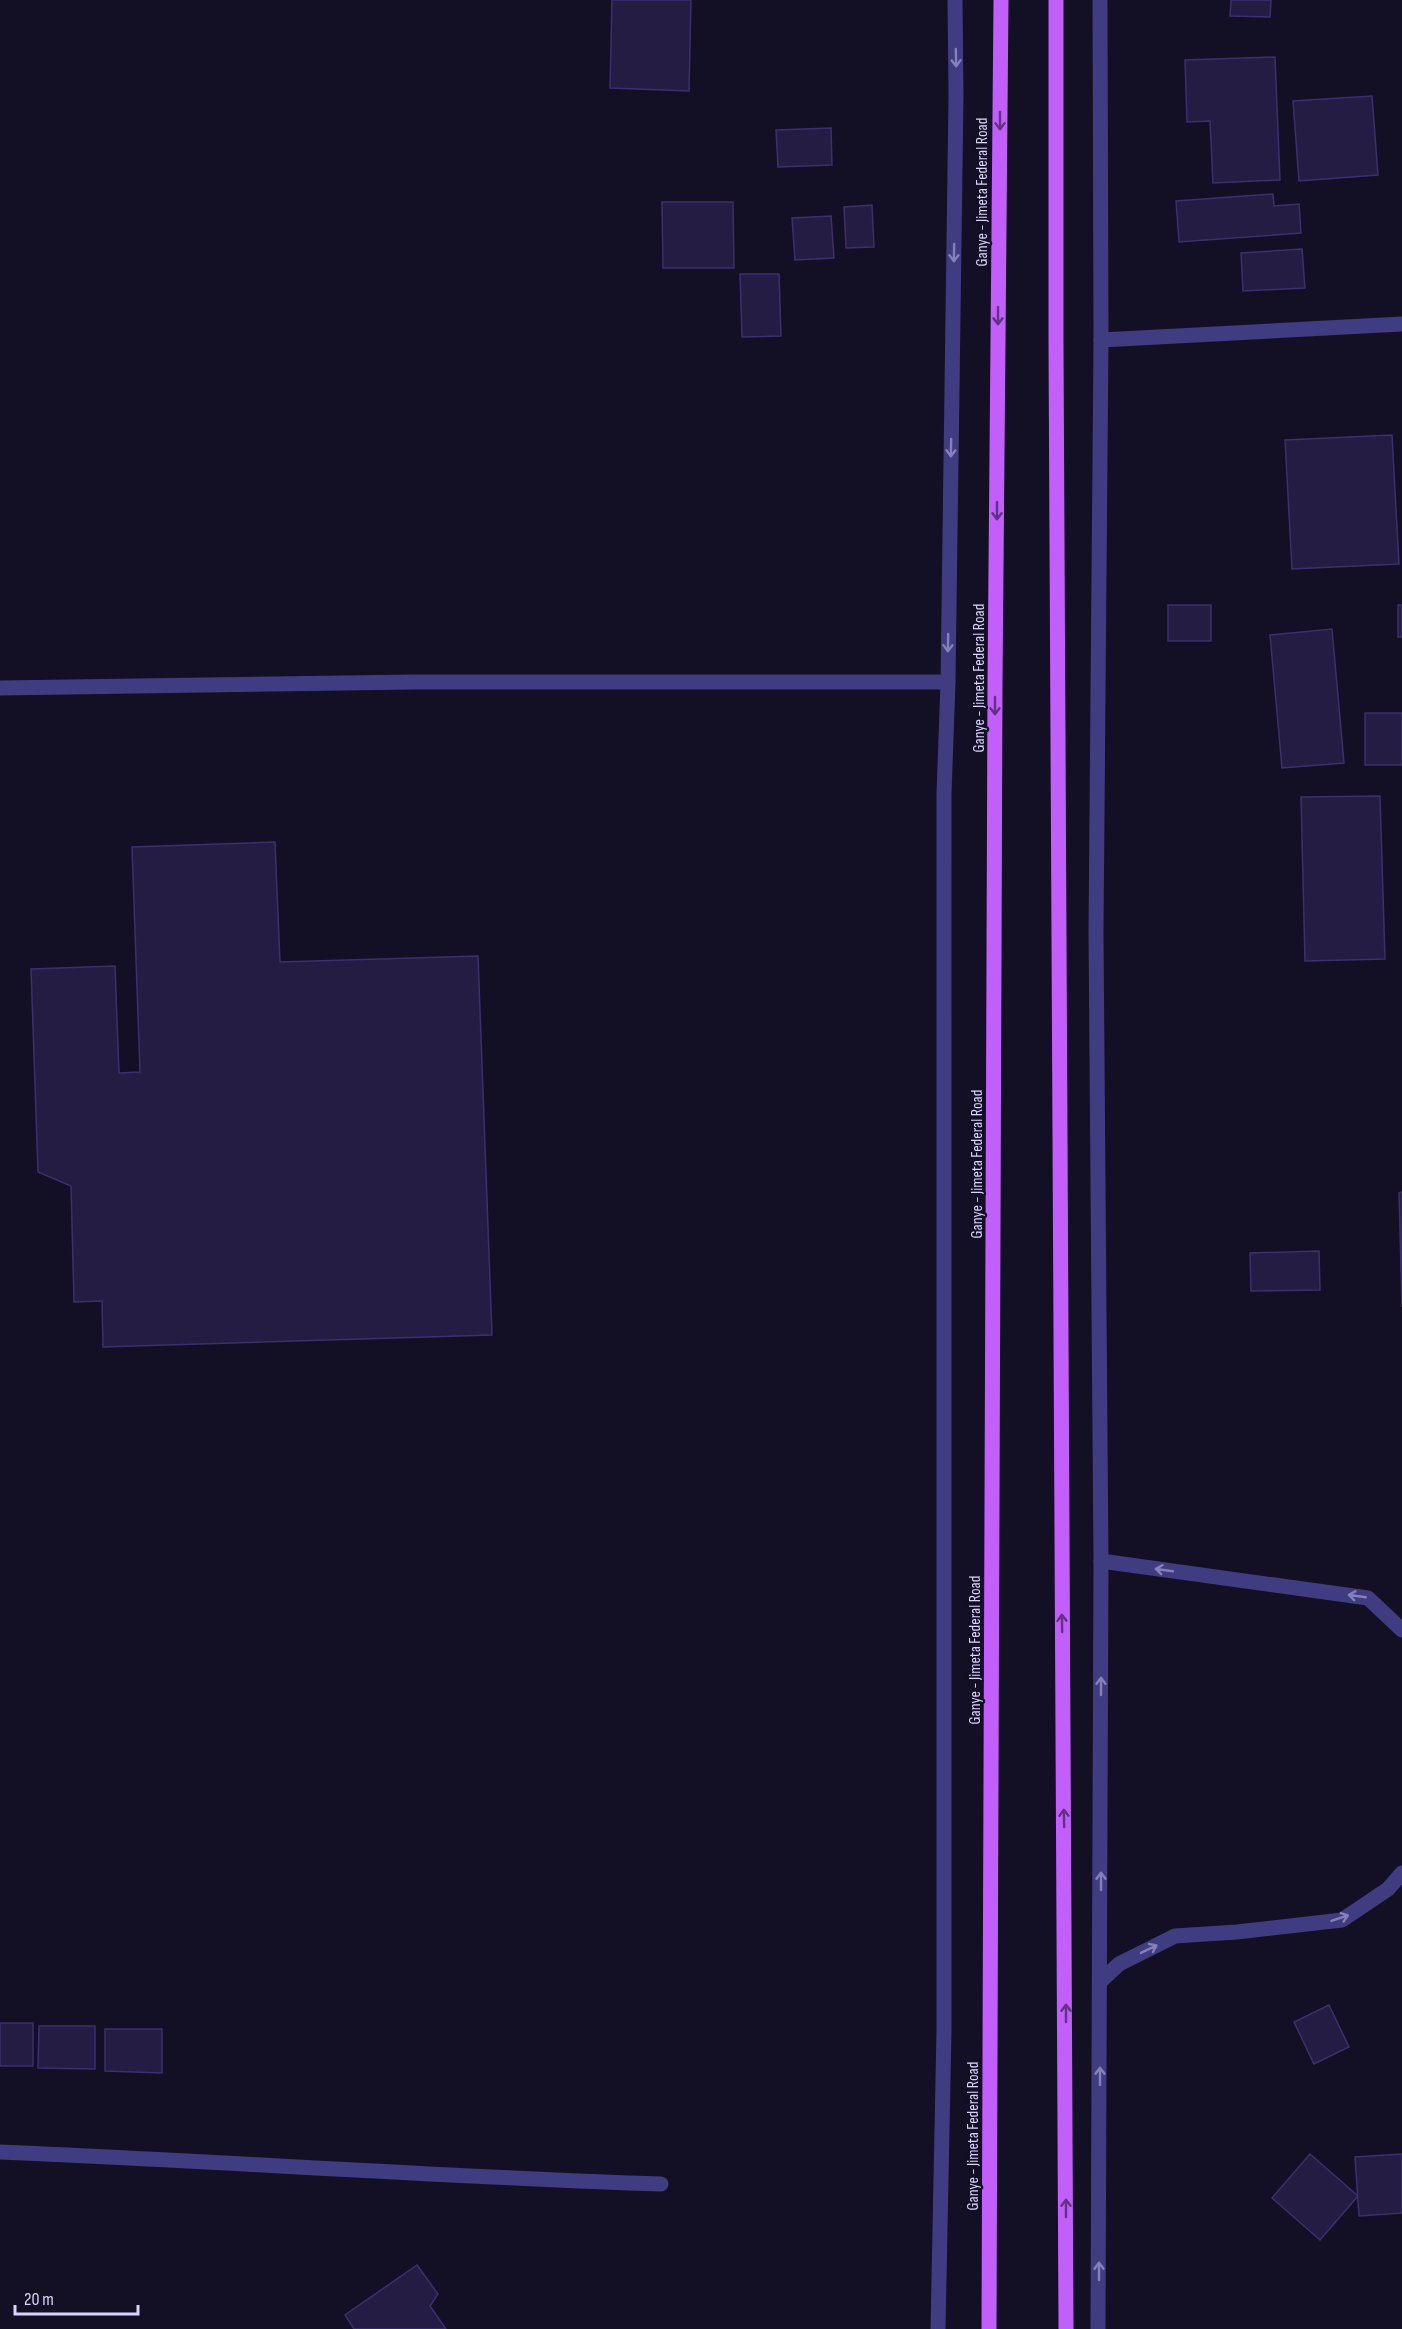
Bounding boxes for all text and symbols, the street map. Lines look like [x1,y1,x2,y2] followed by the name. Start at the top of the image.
[950,48,962,68] one-way arrow
[994,111,1006,131] one-way arrow
[973,118,992,266] street label: Ganye - Jimeta Federal Road
[948,243,960,263] one-way arrow
[992,306,1004,326] one-way arrow
[945,438,957,458] one-way arrow
[991,501,1003,521] one-way arrow
[970,604,989,752] street label: Ganye - Jimeta Federal Road
[943,633,954,653] one-way arrow
[990,696,1001,716] one-way arrow
[968,1090,987,1238] street label: Ganye - Jimeta Federal Road
[1154,1564,1174,1575] one-way arrow
[966,1576,985,1724] street label: Ganye - Jimeta Federal Road
[1347,1590,1367,1601] one-way arrow
[1056,1613,1068,1633] one-way arrow
[1095,1676,1107,1696] one-way arrow
[1058,1808,1070,1828] one-way arrow
[1095,1871,1107,1891] one-way arrow
[1330,1912,1349,1923] one-way arrow
[1140,1942,1158,1954] one-way arrow
[1060,2003,1071,2023] one-way arrow
[964,2062,983,2210] street label: Ganye - Jimeta Federal Road
[1094,2066,1106,2086] one-way arrow
[1060,2198,1072,2218] one-way arrow
[1093,2261,1105,2281] one-way arrow
[15,2278,138,2316] scale bar
[24,2289,54,2310] text: 20 m

